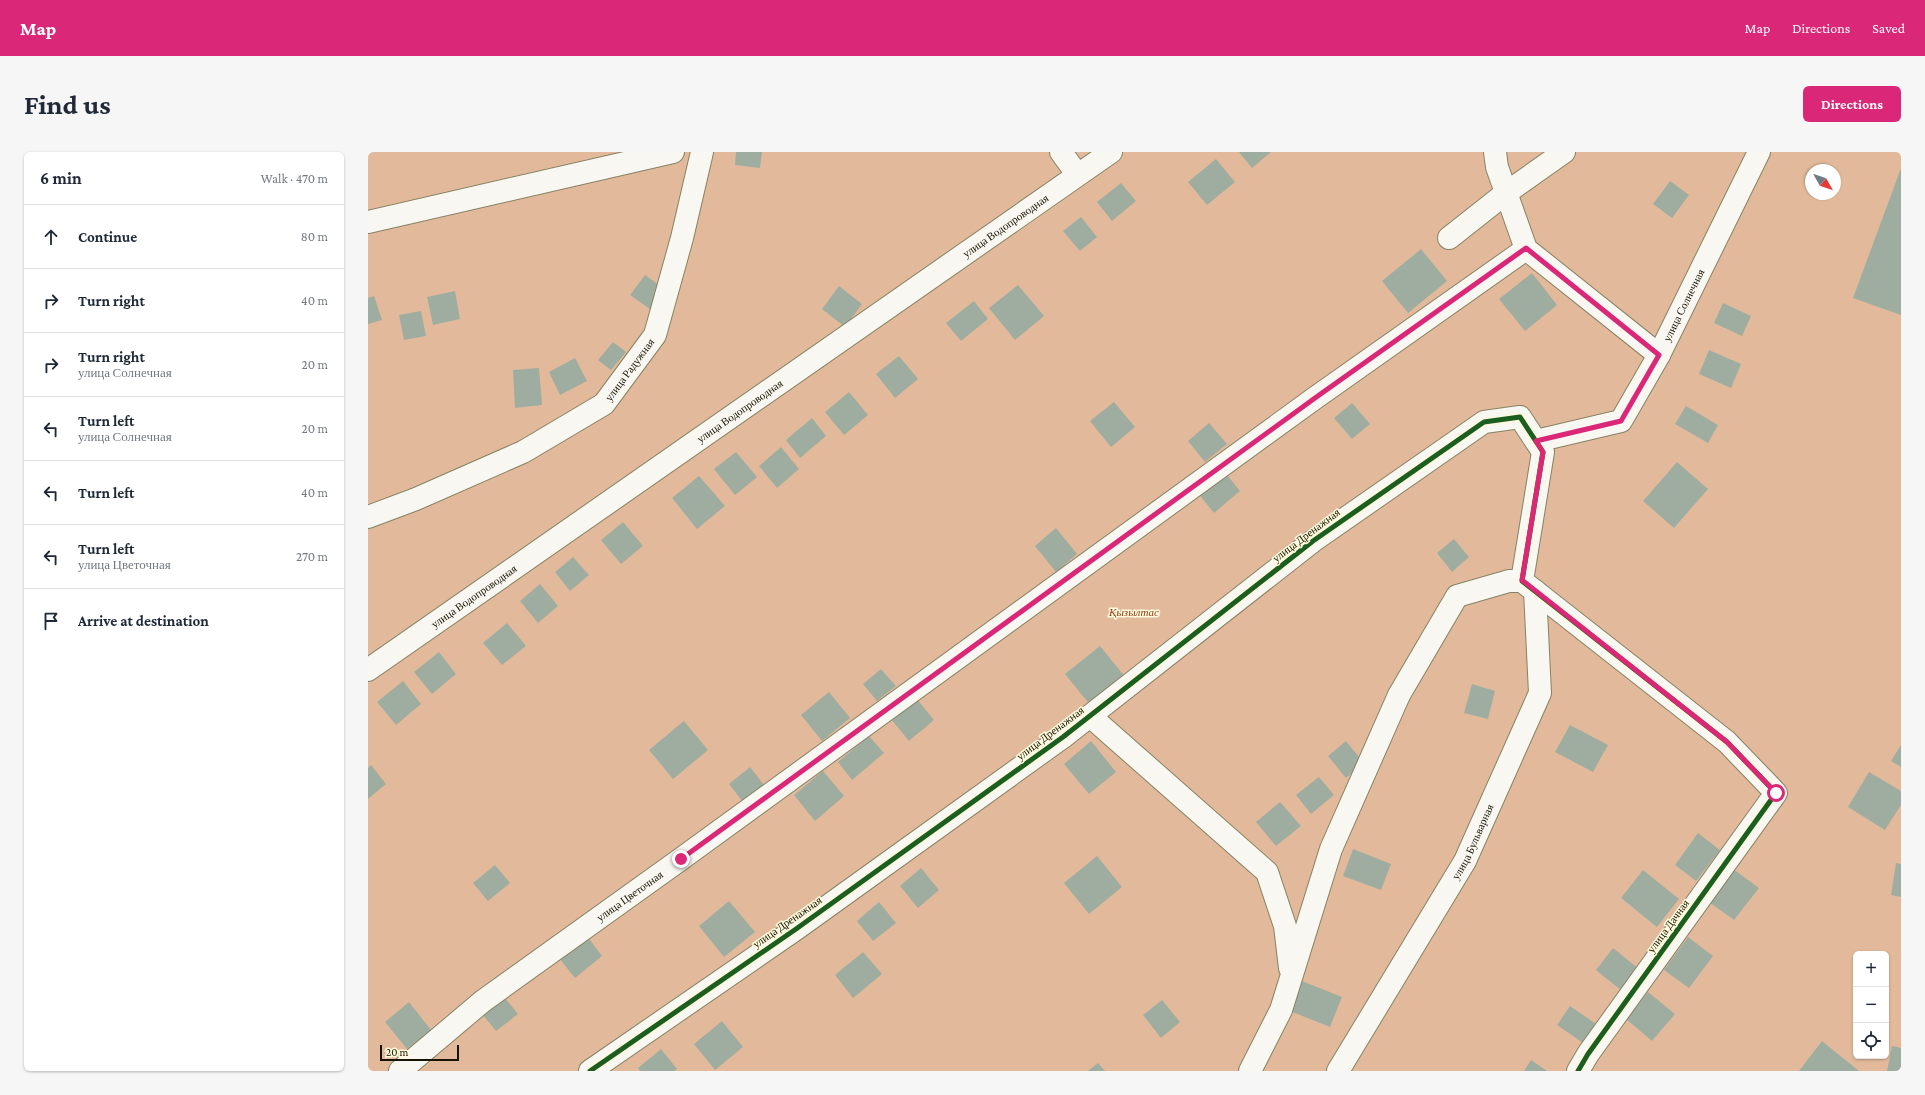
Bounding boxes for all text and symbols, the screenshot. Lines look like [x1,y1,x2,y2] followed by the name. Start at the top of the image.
[20,18,56,39] text: Map
[1745,20,1770,36] text: Map
[1792,20,1850,36] text: Directions
[1872,20,1905,36] text: Saved
[1803,86,1901,122] button: Directions
[24,89,111,120] text: Find us
[1805,164,1841,200] north arrow
[40,169,82,188] text: 6 min
[261,171,328,186] text: Walk · 470 m
[960,192,1050,260] street label: улица Водопроводная
[40,226,62,248] icon: ahead
[78,229,137,245] text: Continue
[301,229,328,244] text: 80 m
[1661,267,1706,343] street label: улица Солнечная
[40,290,62,312] icon: right
[78,293,145,309] text: Turn right
[301,293,328,308] text: 40 m
[602,336,656,403] street label: улица Радужная
[78,349,145,365] text: Turn right
[40,354,62,376] icon: right
[302,357,328,372] text: 20 m
[78,365,172,380] text: улица Солнечная
[695,377,785,445] street label: улица Водопроводная
[78,413,134,429] text: Turn left
[40,418,62,440] icon: left
[302,421,328,436] text: 20 m
[78,429,172,444] text: улица Солнечная
[40,482,62,504] icon: left
[78,485,134,501] text: Turn left
[301,485,328,500] text: 40 m
[1270,506,1342,564] street label: улица Дренажная
[78,541,134,557] text: Turn left
[40,546,62,568] icon: left
[296,549,328,564] text: 270 m
[78,557,171,572] text: улица Цветочная
[429,562,519,630] street label: улица Водопроводная
[1108,606,1159,618] park label: Қызылтас
[40,610,62,632] icon: arrive
[78,613,209,629] text: Arrive at destination
[1014,704,1086,762] street label: улица Дренажная
[1767,784,1785,802] route start
[1449,802,1496,882] street label: улица Бульварная
[672,850,690,868] route end
[594,868,665,924] street label: улица Цветочная
[750,894,824,950] street label: улица Дренажная
[1645,897,1691,955] street label: улица Дачная
[1853,951,1889,1059] map controls
[1853,951,1889,987] button: +
[1853,987,1889,1023] button: −
[1853,1023,1889,1059] button: locate
[380,1043,459,1062] scale bar
[386,1046,408,1058] text: 20 m

